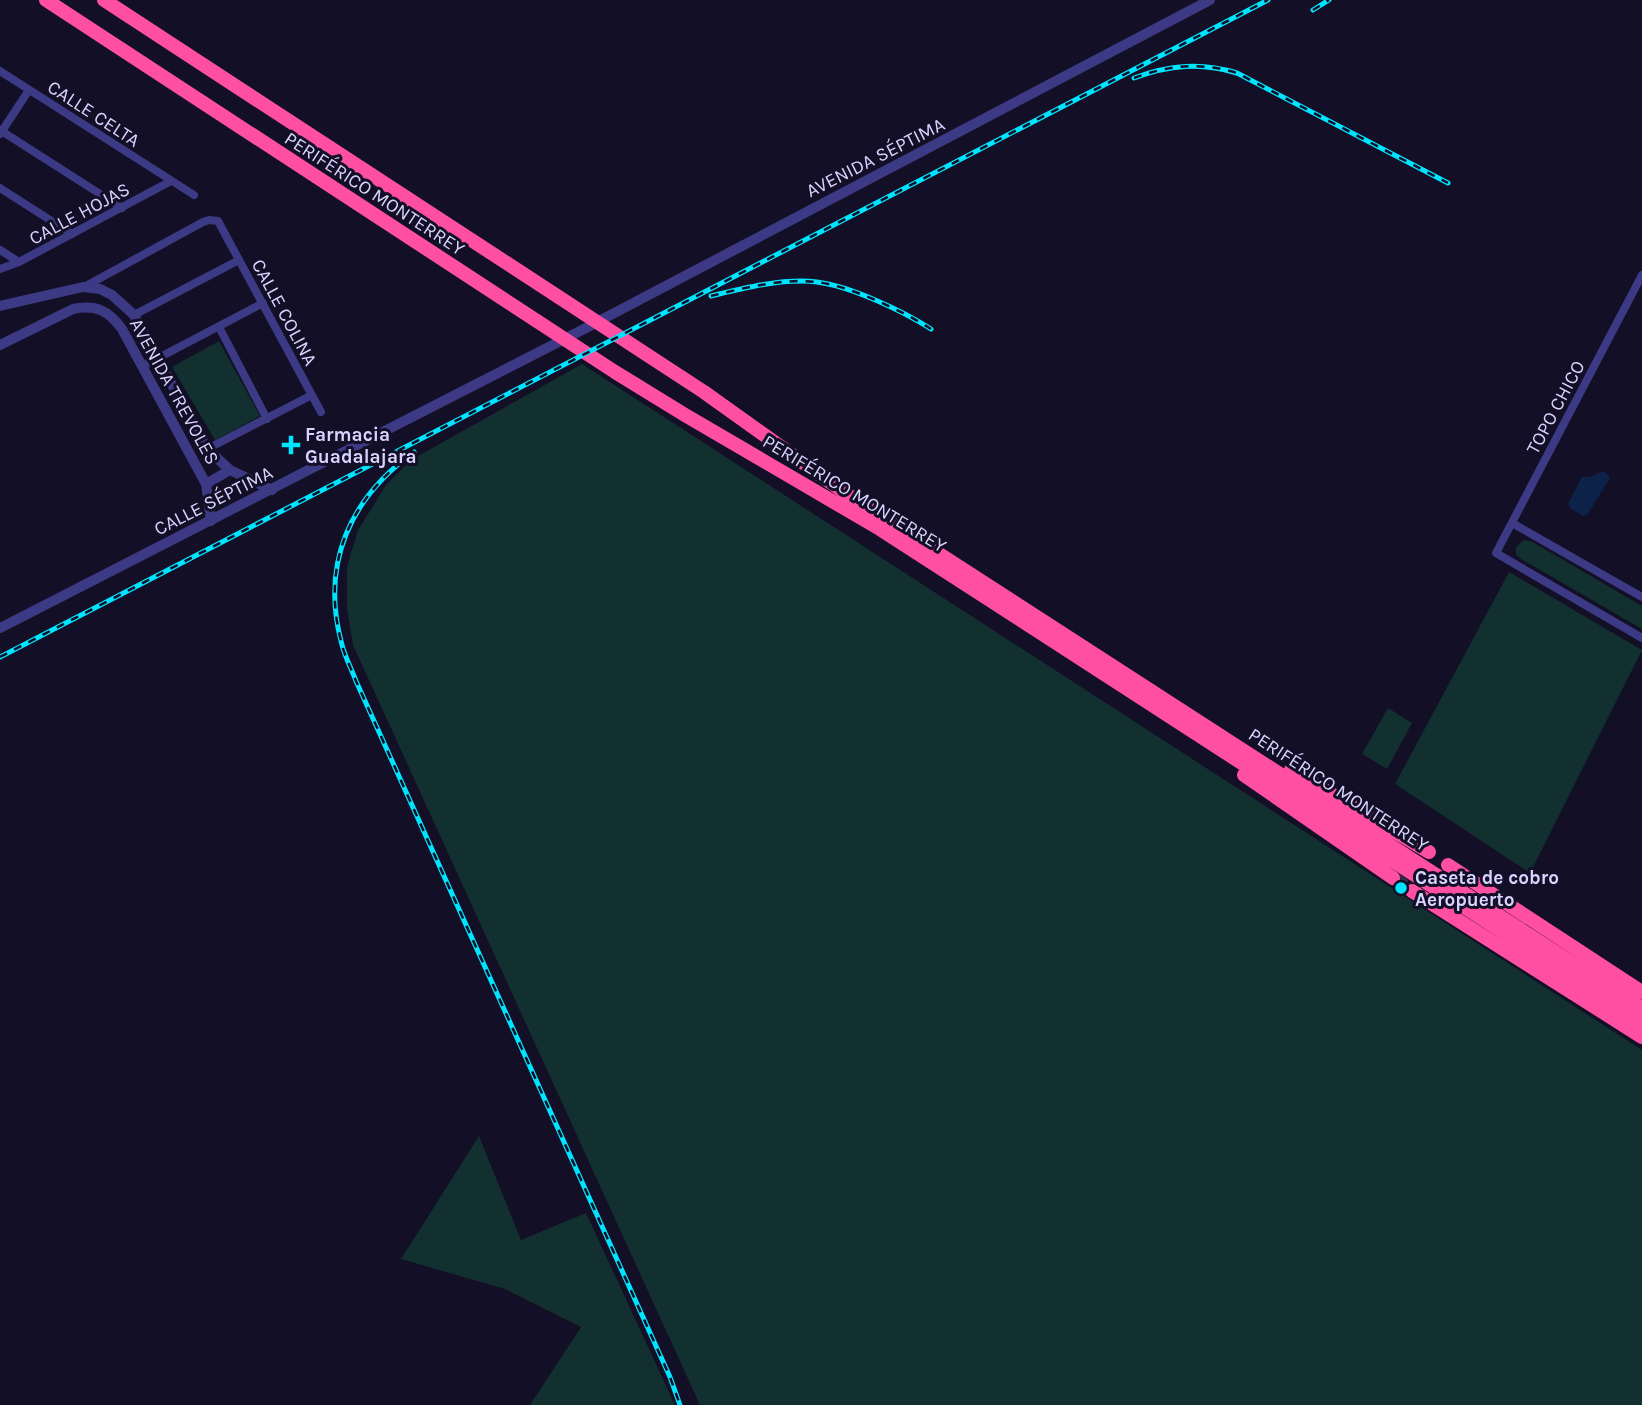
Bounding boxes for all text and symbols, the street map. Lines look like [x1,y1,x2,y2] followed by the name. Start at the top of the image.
[43,76,144,152] street label: CALLE CELTA
[802,113,948,202] street label: AVENIDA SÉPTIMA
[280,127,470,261] street label: PERIFÉRICO MONTERREY
[25,178,133,250] street label: CALLE HOJAS
[247,255,321,370] street label: CALLE COLINA
[125,315,223,468] street label: AVENIDA TREVOLES
[1522,357,1590,458] street label: TOPO CHICO
[305,424,417,468] place label: Farmacia Guadalajara
[759,429,951,558] street label: PERIFÉRICO MONTERREY
[283,437,299,453] marker: Farmacia Guadalajara
[150,461,276,540] street label: CALLE SÉPTIMA
[1244,723,1434,857] street label: PERIFÉRICO MONTERREY
[1415,867,1559,911] place label: Caseta de cobro Aeropuerto
[1393,880,1409,896] marker: Caseta de cobro Aeropuerto

